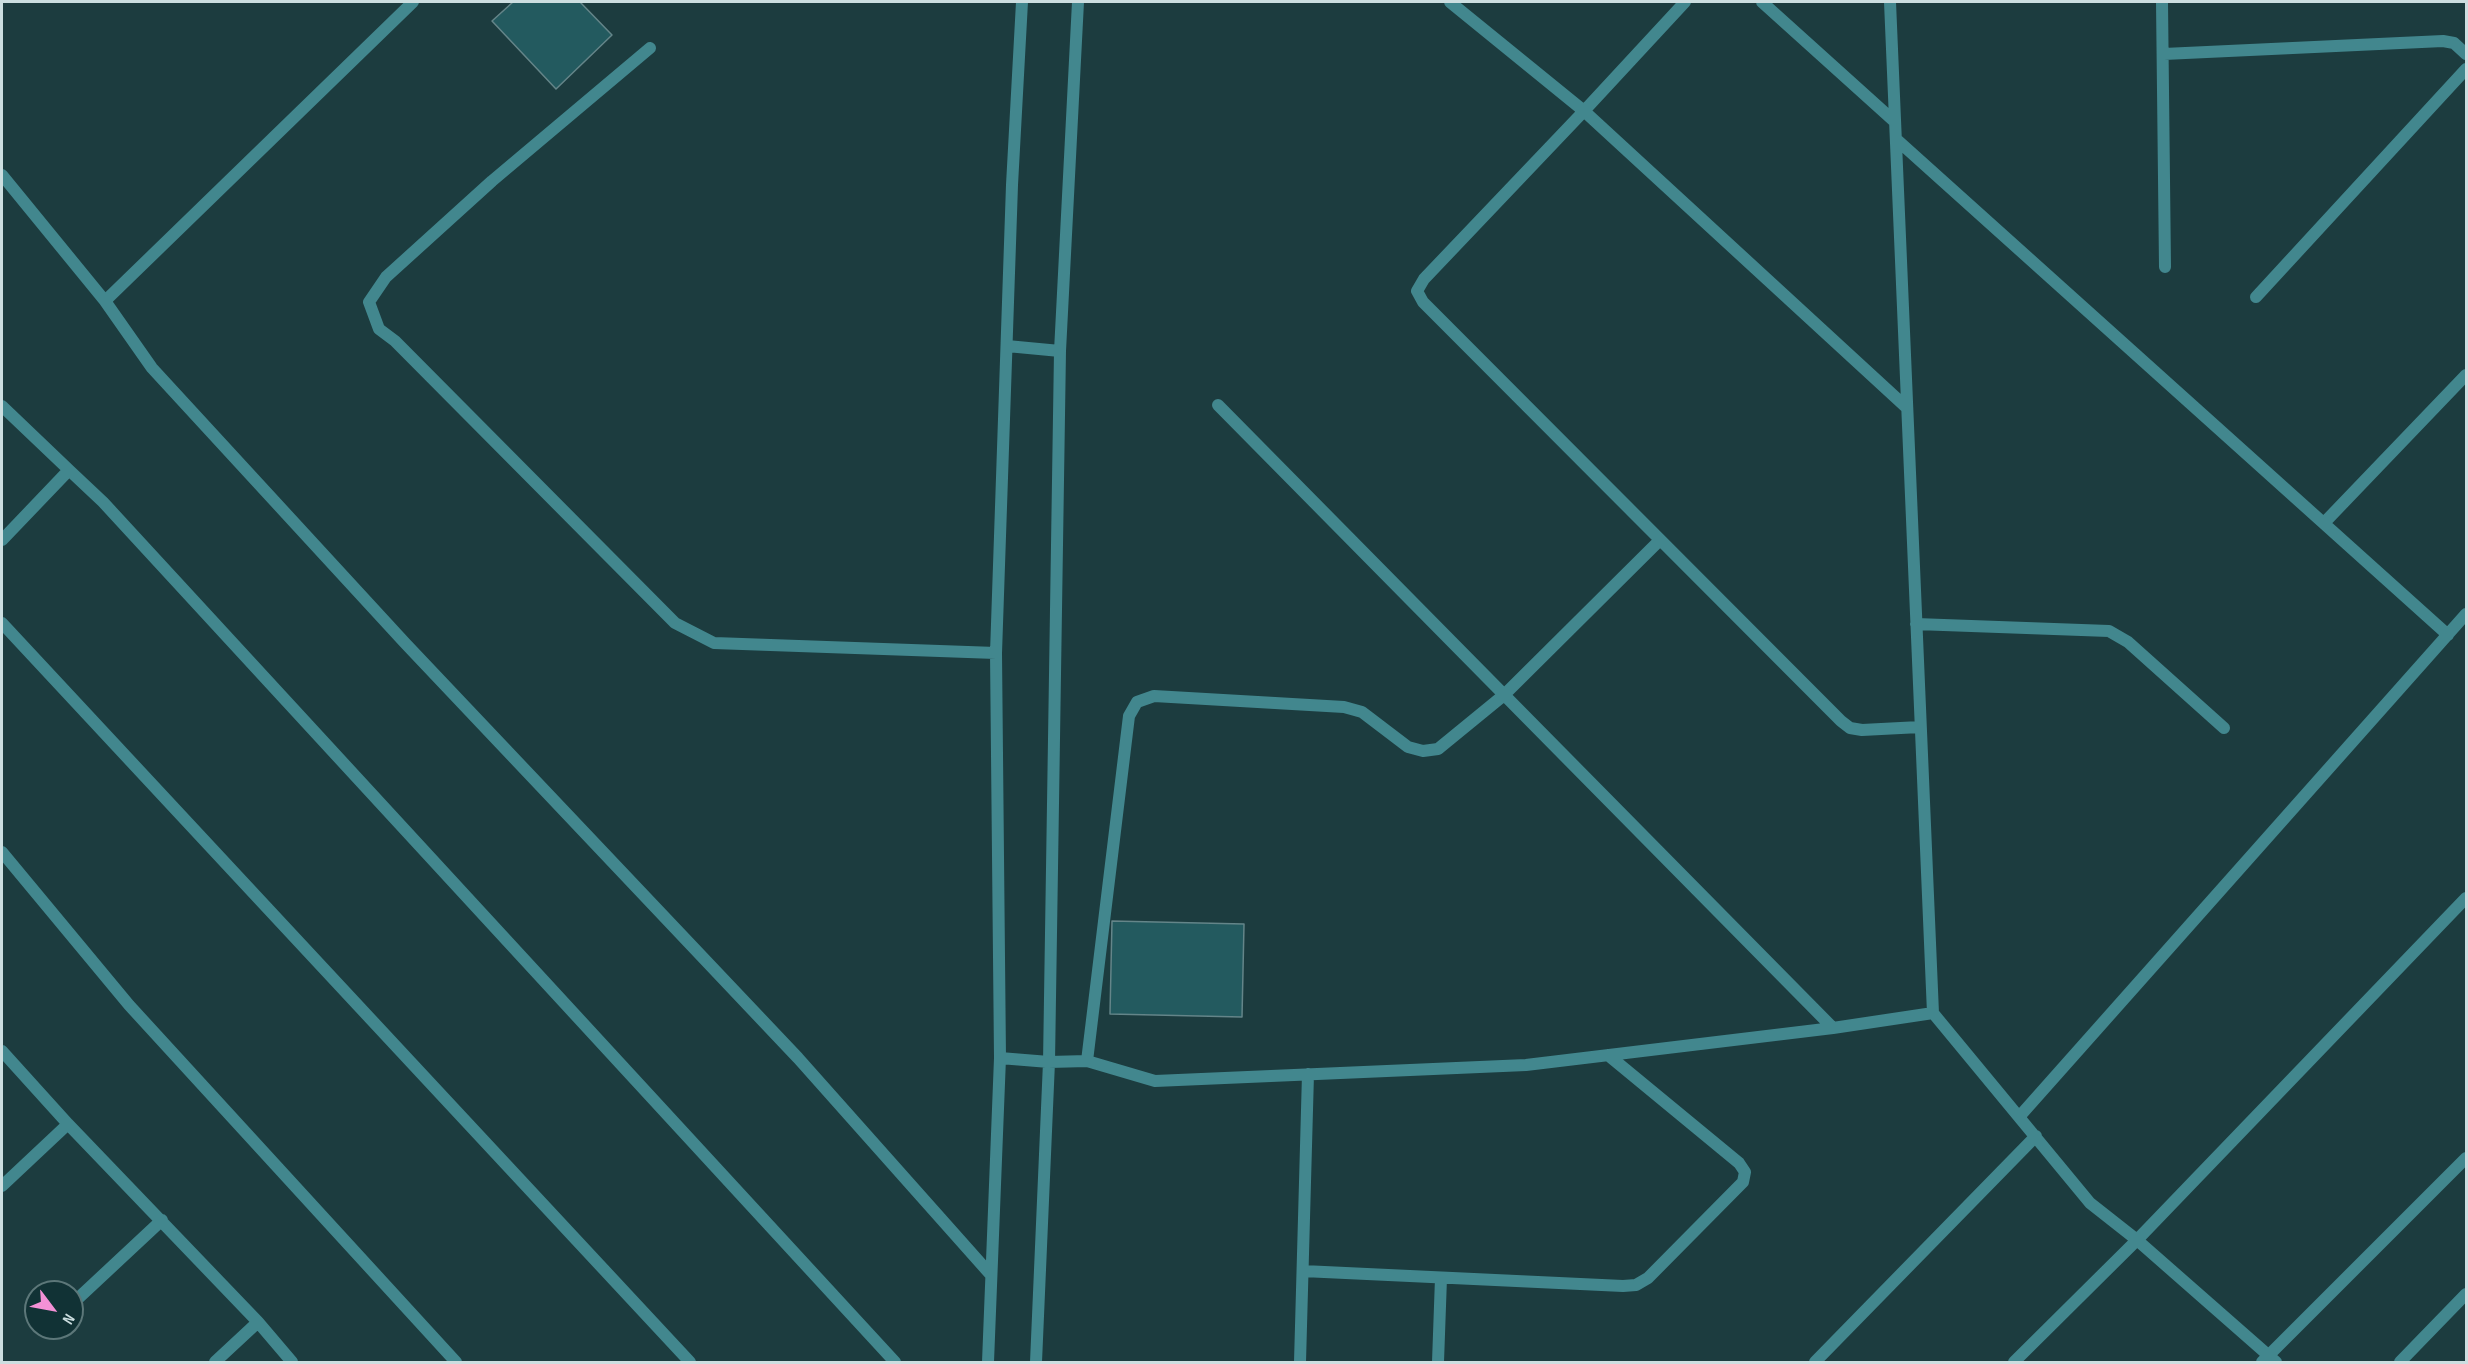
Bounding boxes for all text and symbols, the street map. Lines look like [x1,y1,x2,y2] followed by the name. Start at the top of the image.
[24,1280,84,1340] north arrow
[58,1310,78,1327] text: N

